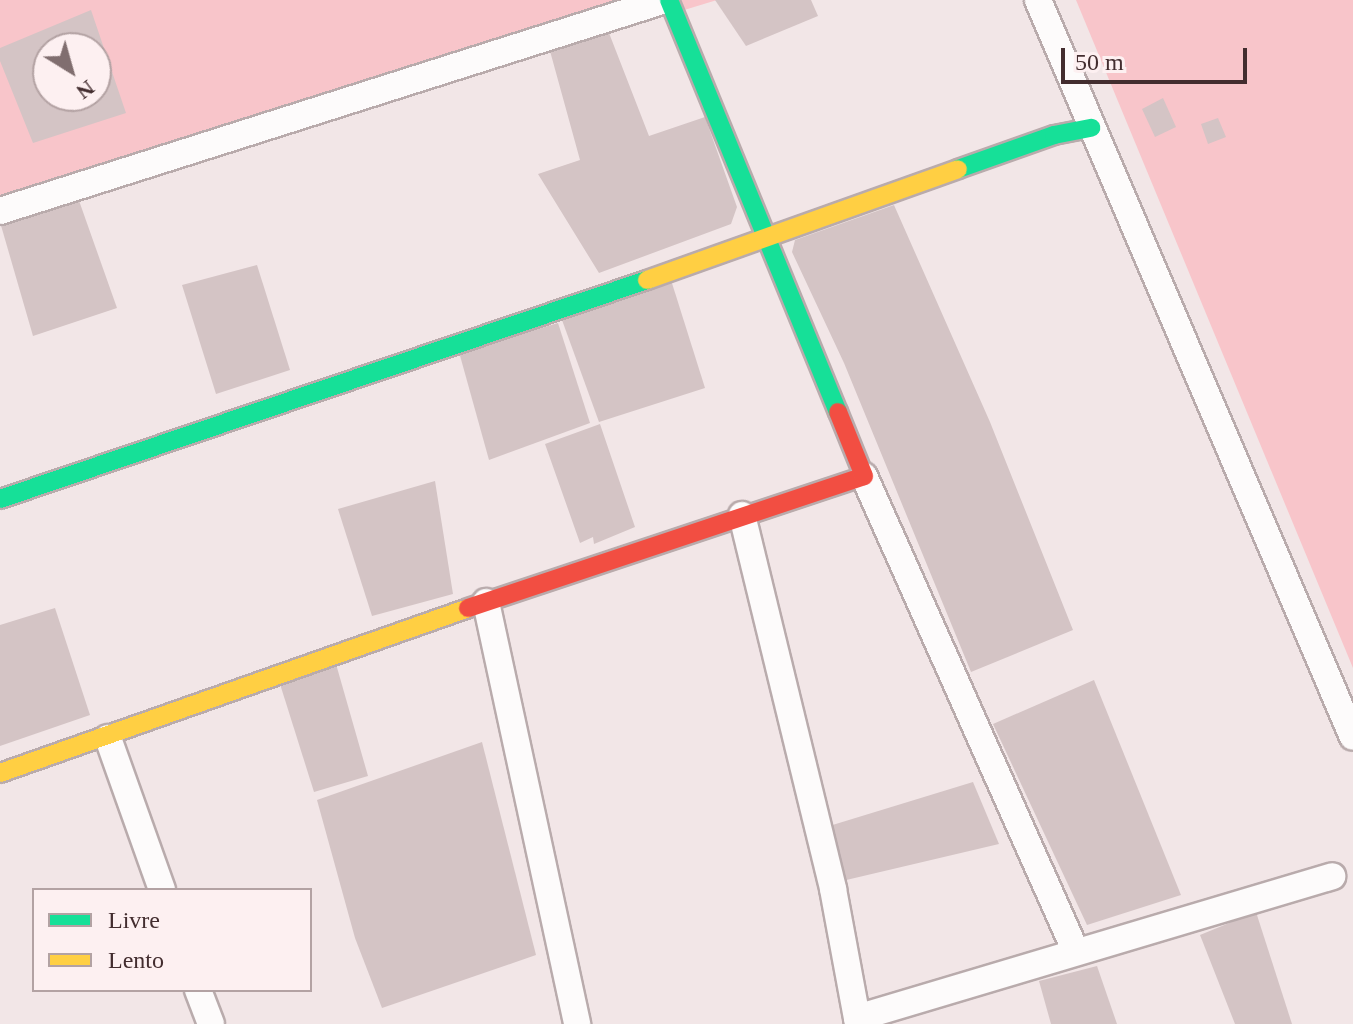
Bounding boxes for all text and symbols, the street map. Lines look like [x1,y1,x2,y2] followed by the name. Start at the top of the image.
[32,32,112,112] north arrow
[1065,32,1251,82] scale bar
[1075,49,1124,75] text: 50 m
[72,75,99,105] text: N
[32,888,312,992] legend
[108,907,160,933] text: Livre
[108,947,164,973] text: Lento

